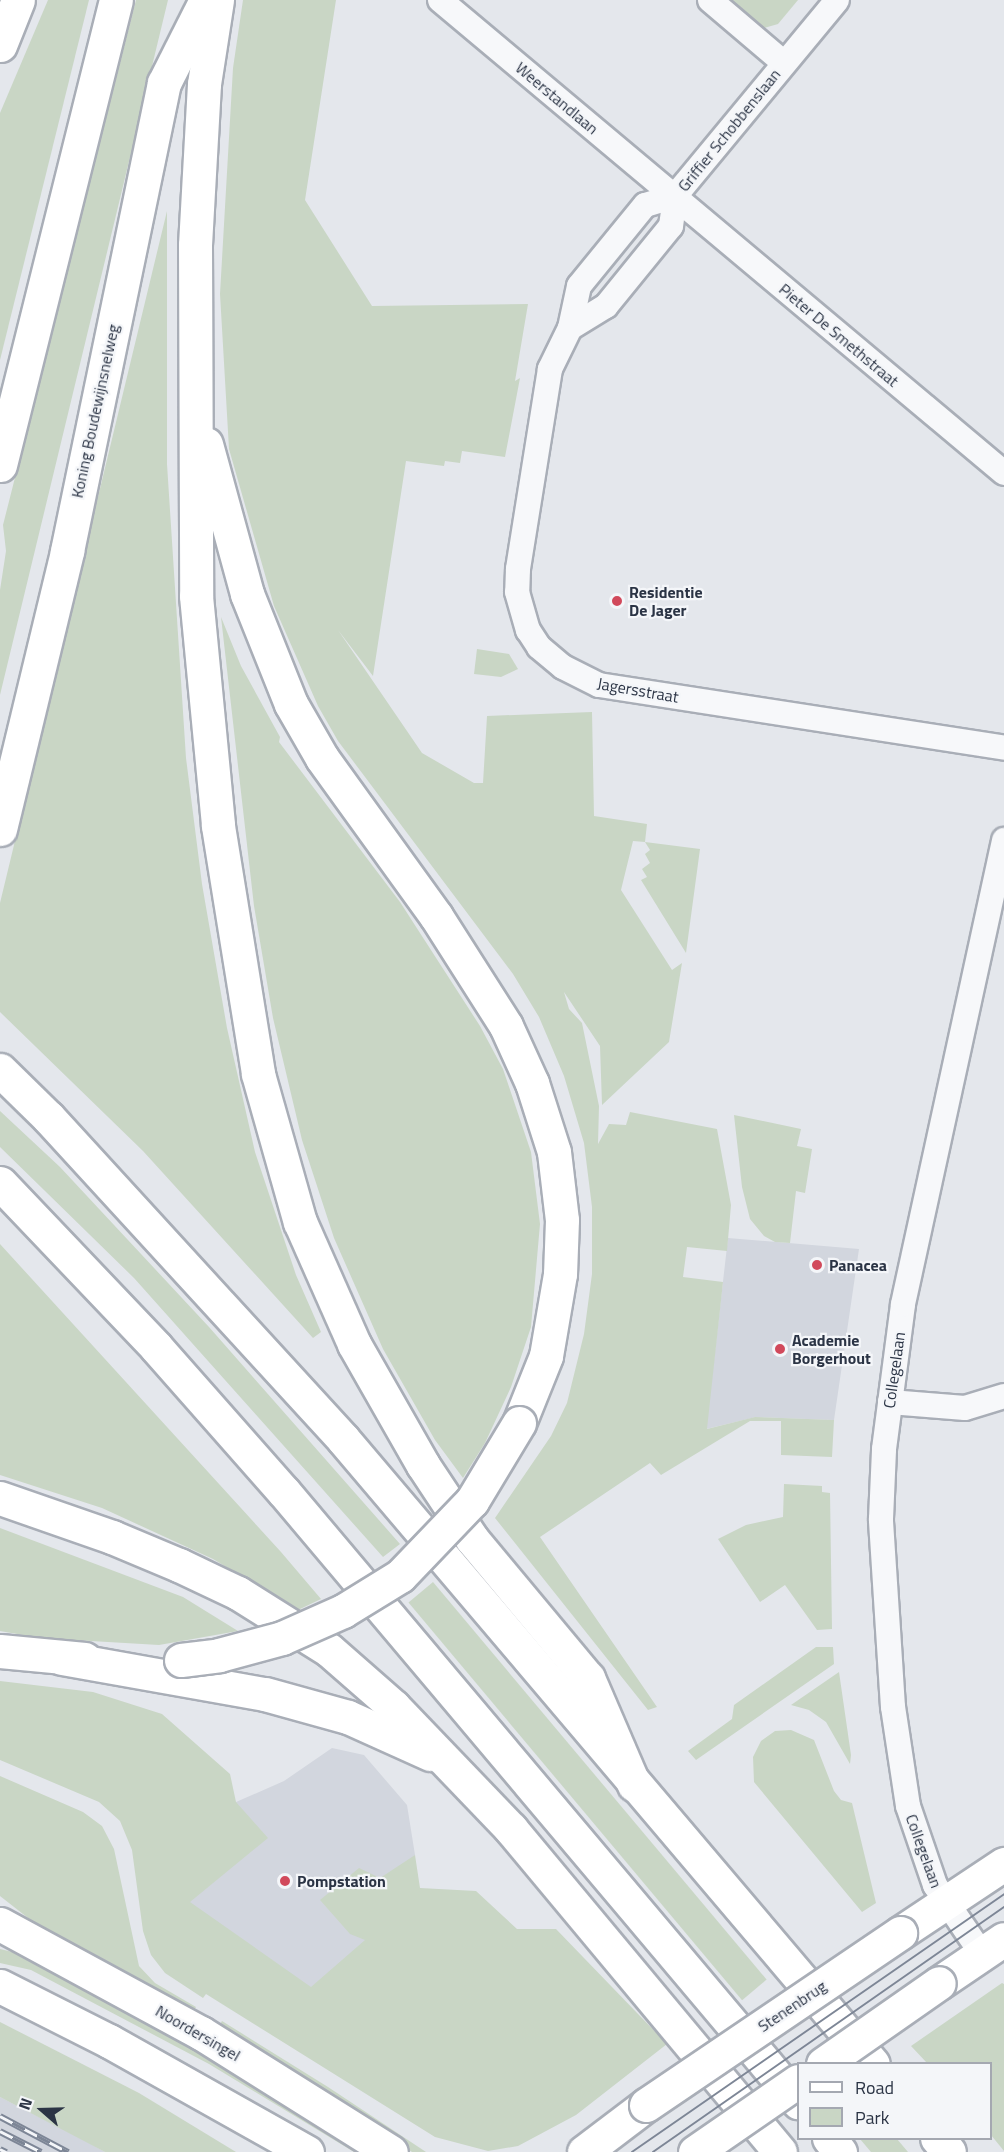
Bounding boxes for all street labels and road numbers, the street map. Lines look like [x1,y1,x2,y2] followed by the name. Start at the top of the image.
[512,58,602,138] street label: Weerstandlaan
[674,65,784,195] street label: Griffier Schobbenslaan
[775,279,903,391] street label: Pieter De Smethstraat
[67,322,123,500] street label: Koning Boudewijnsnelweg
[596,673,680,707] street label: Jagersstraat
[879,1330,909,1410] street label: Collegelaan
[902,1811,946,1891] street label: Collegelaan
[754,1976,830,2036] street label: Stenenbrug
[152,2001,244,2065] street label: Noordersingel

